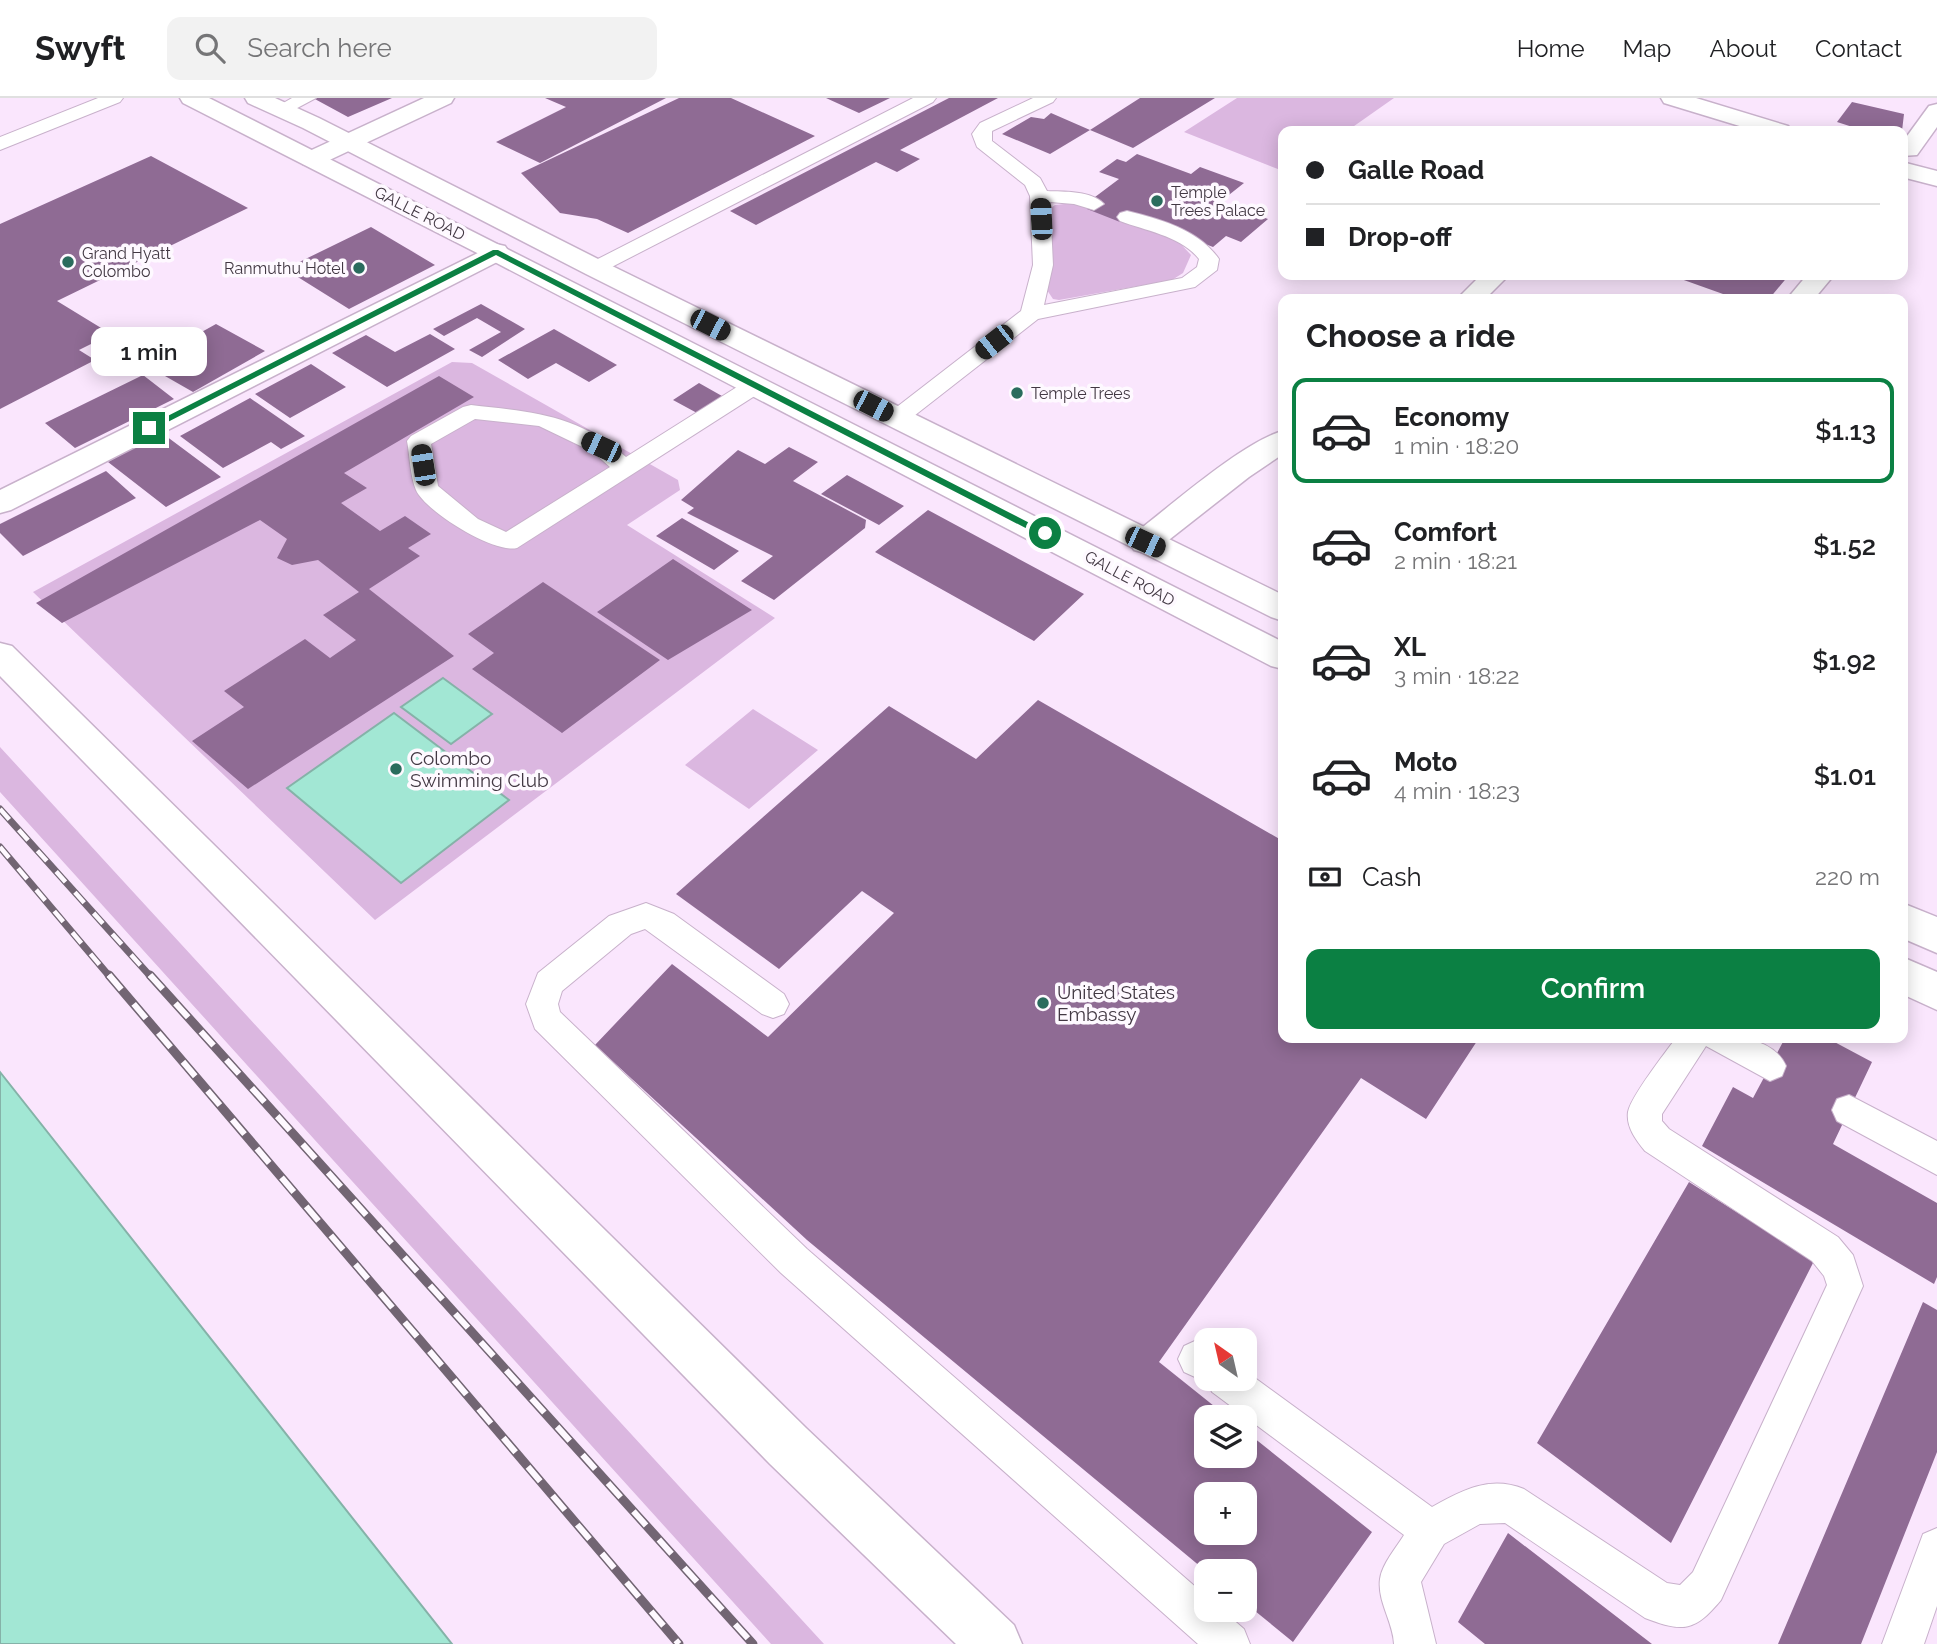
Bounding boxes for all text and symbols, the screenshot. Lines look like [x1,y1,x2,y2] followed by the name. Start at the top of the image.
[167,17,657,80] search box
[35,29,125,68] text: Swyft
[191,29,229,67] icon: search
[247,33,392,63] text: Search here
[1517,34,1585,63] text: Home
[1623,34,1671,63] text: Map
[1709,34,1777,63] text: About
[1815,34,1902,63] text: Contact
[1348,155,1484,185] text: Galle Road
[371,182,468,244] street label: GALLE ROAD
[1171,183,1265,220] place label: Temple Trees Palace
[1149,193,1165,209] marker: Temple Trees Palace
[1030,197,1053,241] car
[1348,222,1452,252] text: Drop-off
[82,244,171,281] place label: Grand Hyatt Colombo
[60,254,76,270] marker: Grand Hyatt Colombo
[224,259,346,278] place label: Ranmuthu Hotel
[351,260,367,276] marker: Ranmuthu Hotel
[687,306,734,344] car
[1306,317,1515,354] text: Choose a ride
[971,321,1018,363] car
[91,327,207,376] callout: 1 min
[120,338,178,365] text: 1 min
[1031,384,1131,403] place label: Temple Trees
[1009,385,1025,401] marker: Temple Trees
[850,387,897,425] car
[1310,399,1373,462] icon: car
[1394,402,1509,432] text: Economy
[133,412,165,444] route end
[1815,416,1876,446] text: $1.13
[578,429,625,465] car
[1394,432,1519,459] text: 1 min · 18:20
[410,443,437,487] car
[1310,514,1373,577] icon: car
[1029,517,1061,549] route start
[1394,517,1497,547] text: Comfort
[1122,524,1169,560] car
[1813,531,1876,561] text: $1.52
[1082,547,1178,610] street label: GALLE ROAD
[1394,547,1517,574] text: 2 min · 18:21
[1310,629,1373,692] icon: car
[1394,632,1426,662] text: XL
[1812,646,1876,676] text: $1.92
[1394,662,1520,689] text: 3 min · 18:22
[1310,744,1373,807] icon: car
[410,747,549,791] place label: Colombo Swimming Club
[1394,747,1457,777] text: Moto
[388,761,404,777] marker: Colombo Swimming Club
[1814,761,1876,791] text: $1.01
[1394,777,1520,804] text: 4 min · 18:23
[1306,858,1344,896] icon: cash
[1362,862,1422,892] text: Cash
[1815,863,1880,890] text: 220 m
[1306,949,1880,1029] button: Confirm
[1057,981,1175,1025] place label: United States Embassy
[1035,995,1051,1011] marker: United States Embassy
[1194,1328,1256,1391] north arrow
[1194,1328,1257,1622] map controls
[1194,1405,1257,1468] button: layers
[1194,1482,1257,1545] button: +
[1194,1559,1257,1622] button: −

